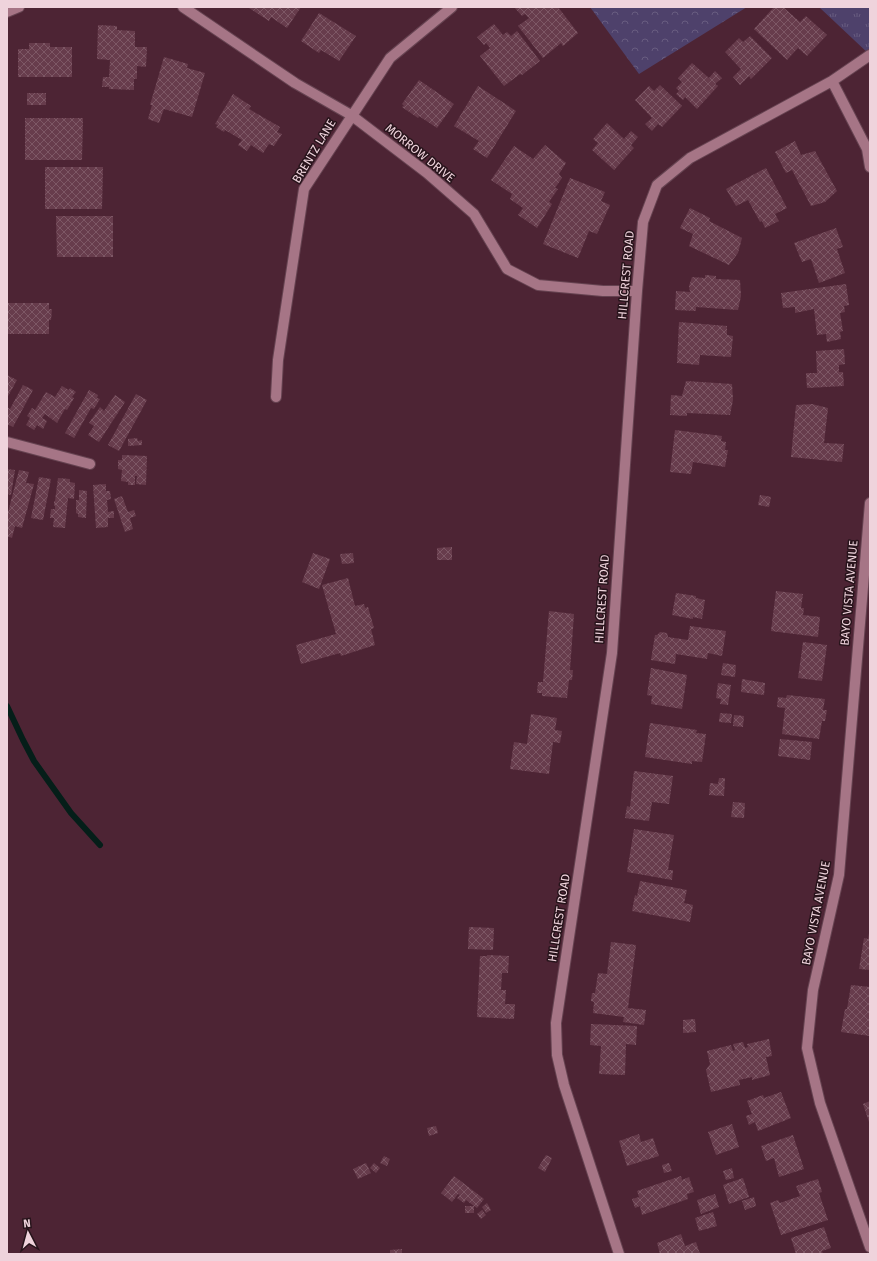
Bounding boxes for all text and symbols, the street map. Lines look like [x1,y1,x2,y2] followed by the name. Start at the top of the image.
[289,117,339,185] street label: BRENTZ LANE
[383,121,457,185] street label: MORROW DRIVE
[615,230,637,320] street label: HILLCREST ROAD
[837,540,861,646] street label: BAYO VISTA AVENUE
[592,554,612,644] street label: HILLCREST ROAD
[799,860,833,966] street label: BAYO VISTA AVENUE
[545,873,573,963] street label: HILLCREST ROAD
[8,1213,48,1253] north arrow
[23,1217,31,1230] text: N

